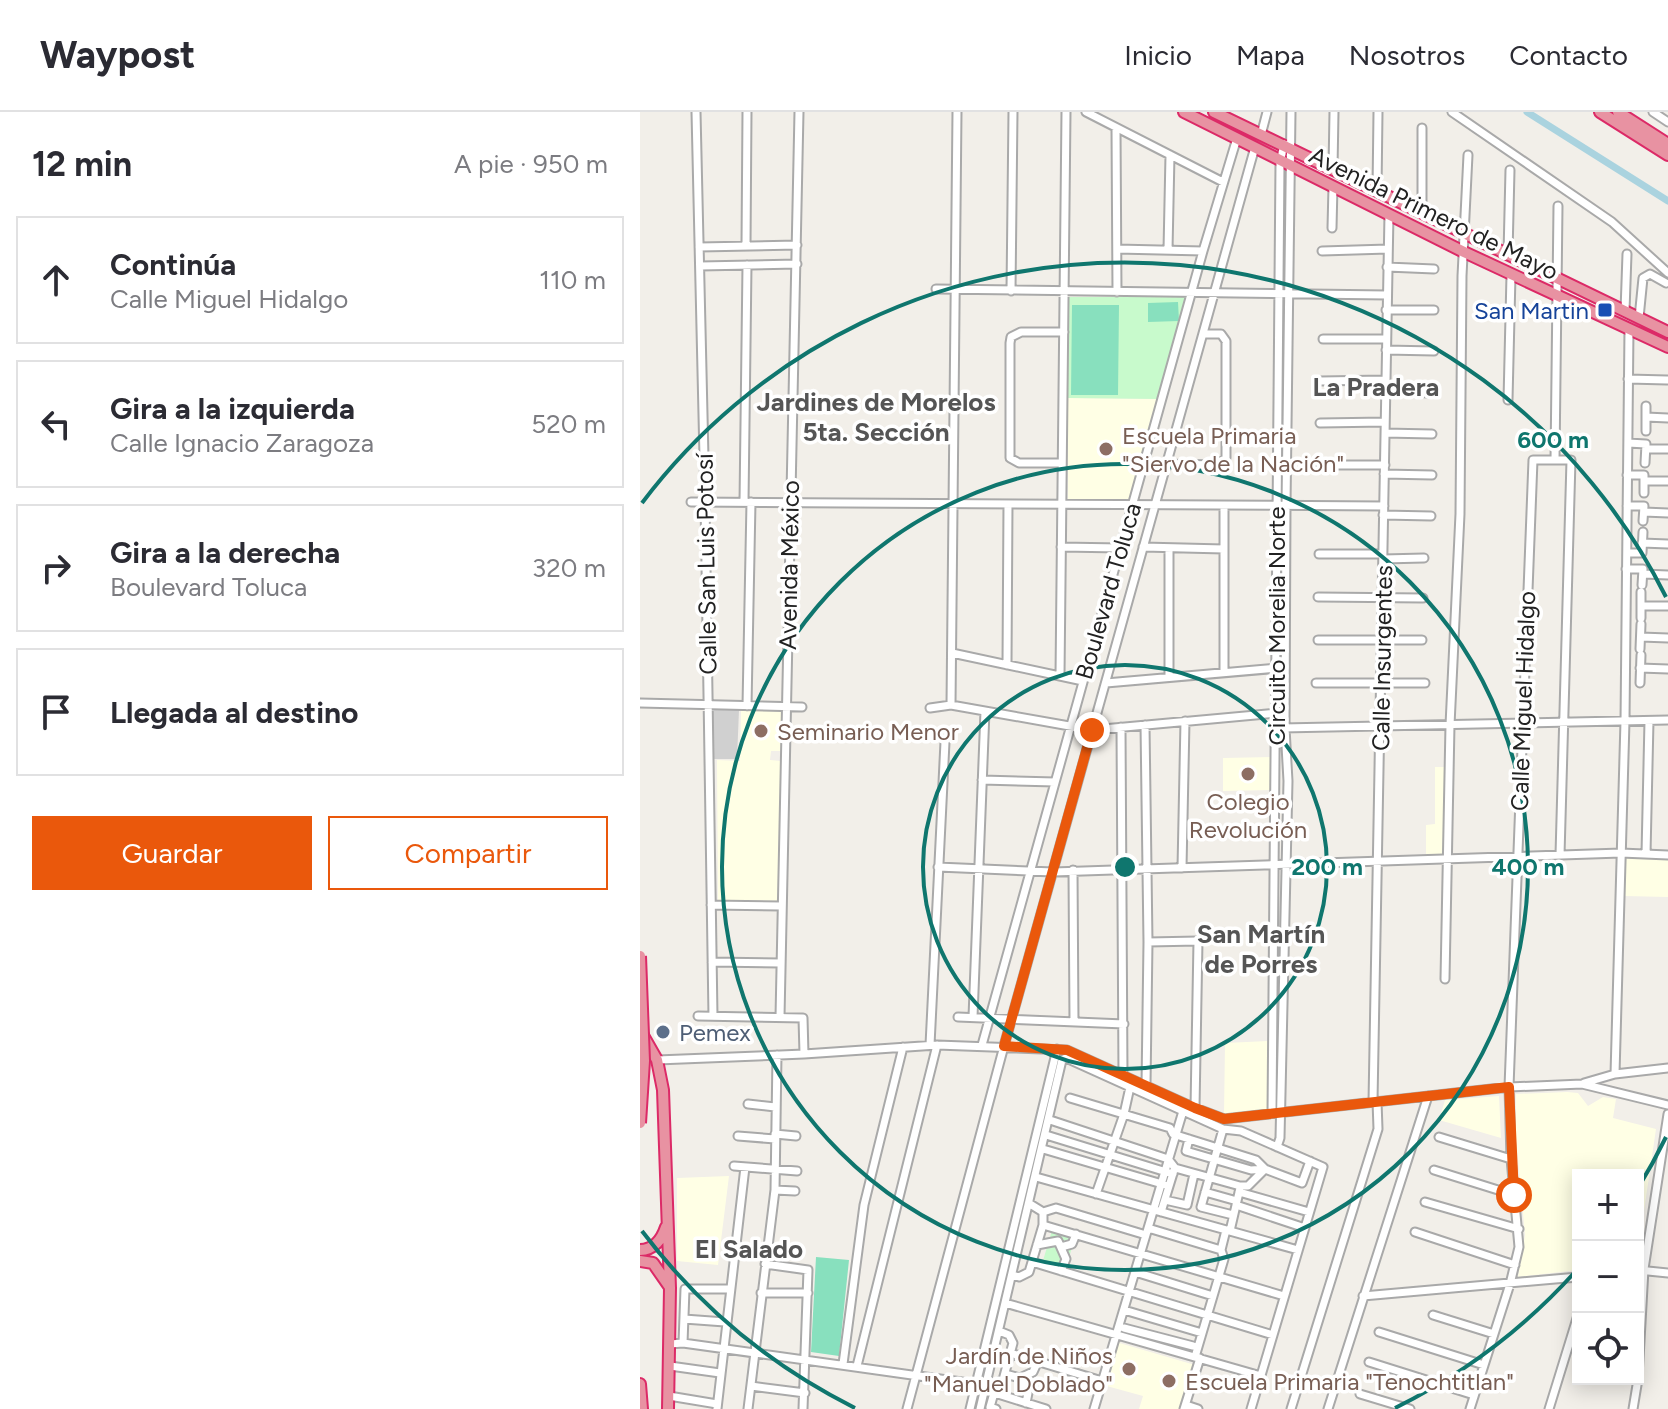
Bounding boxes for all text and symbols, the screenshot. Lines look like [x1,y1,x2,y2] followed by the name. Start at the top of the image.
[40,32,195,78] text: Waypost
[1124,38,1192,72] text: Inicio
[1236,38,1305,72] text: Mapa
[1349,38,1465,72] text: Nosotros
[1509,38,1628,72] text: Contacto
[1305,140,1563,286] street label: Avenida Primero de Mayo
[32,144,132,185] text: 12 min
[454,148,608,180] text: A pie · 950 m
[110,246,236,283] text: Continúa
[34,258,78,302] icon: ahead
[539,264,606,296] text: 110 m
[110,283,348,315] text: Calle Miguel Hidalgo
[1474,296,1589,325] place label: San Martin
[1596,301,1614,319] marker: San Martin
[1313,371,1439,403] district label: La Pradera
[756,386,996,448] district label: Jardines de Morelos 5ta. Sección
[110,390,355,427] text: Gira a la izquierda
[34,402,78,446] icon: left
[531,408,606,440] text: 520 m
[1122,421,1344,478] place label: Escuela Primaria "Siervo de la Nación"
[1517,425,1589,454] text: 600 m
[110,427,374,459] text: Calle Ignacio Zaragoza
[1097,440,1115,458] marker: Escuela Primaria "Siervo de la Nación"
[690,452,722,675] street label: Calle San Luis Potosí
[773,480,805,650] street label: Avenida México
[1069,499,1147,683] street label: Boulevard Toluca
[1262,507,1291,745] street label: Circuito Morelia Norte
[110,534,340,571] text: Gira a la derecha
[34,546,78,590] icon: right
[532,552,606,584] text: 320 m
[1366,565,1398,751] street label: Calle Insurgentes
[110,571,307,603] text: Boulevard Toluca
[1505,591,1541,811] street label: Calle Miguel Hidalgo
[34,690,78,734] icon: arrive
[110,694,358,731] text: Llegada al destino
[1074,712,1110,748] route end
[777,717,959,746] place label: Seminario Menor
[752,722,770,740] marker: Seminario Menor
[1239,765,1257,783] marker: Colegio Revolución
[1189,787,1307,844] place label: Colegio Revolución
[32,816,312,890] button: Guardar
[328,816,608,890] button: Compartir
[1291,852,1363,881] text: 200 m
[1492,852,1564,881] text: 400 m
[1111,853,1139,881] centre of rings
[1197,918,1325,980] district label: San Martín de Porres
[679,1018,751,1047] place label: Pemex
[654,1023,672,1041] marker: Pemex
[1572,1169,1644,1385] map controls
[1572,1169,1644,1241] button: +
[1496,1177,1532,1213] route start
[695,1233,803,1265] district label: El Salado
[1572,1241,1644,1313] button: −
[1572,1313,1644,1385] button: locate
[924,1341,1113,1398] place label: Jardín de Niños "Manuel Doblado"
[1120,1360,1138,1378] marker: Jardín de Niños "Manuel Doblado"
[1185,1367,1514,1396] place label: Escuela Primaria "Tenochtitlan"
[1160,1372,1178,1390] marker: Escuela Primaria "Tenochtitlan"

